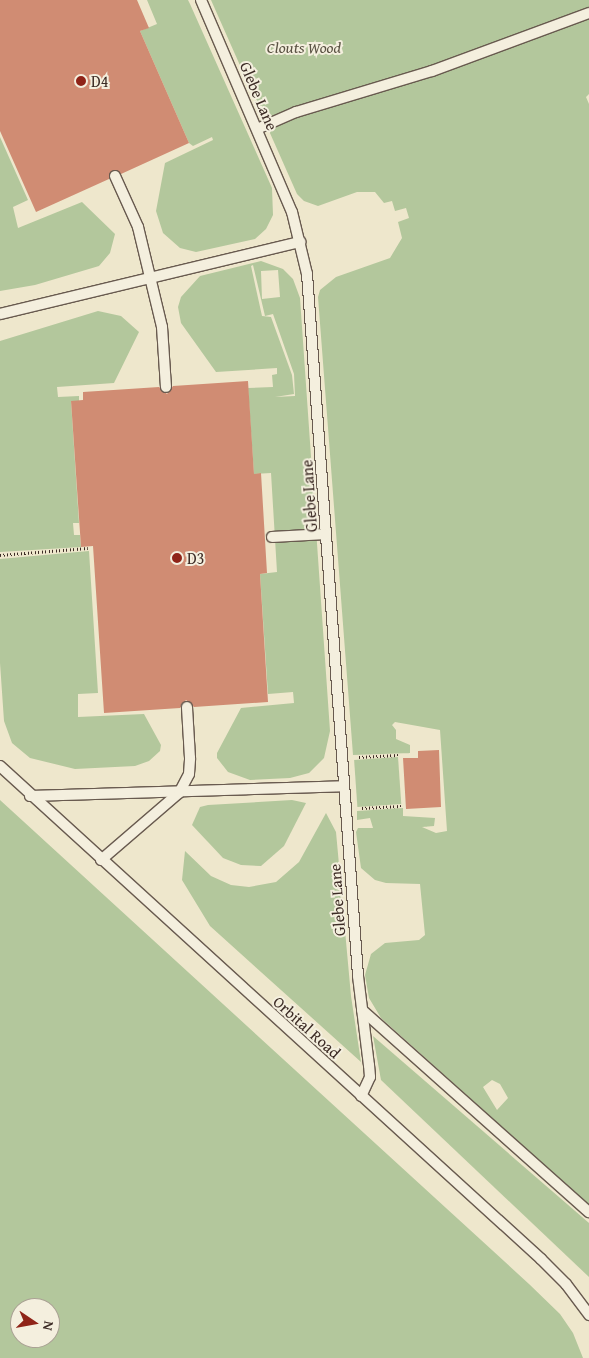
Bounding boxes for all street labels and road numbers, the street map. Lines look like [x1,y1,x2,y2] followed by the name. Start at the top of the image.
[236,59,282,133] street label: Glebe Lane
[297,459,321,533] street label: Glebe Lane
[325,863,349,937] street label: Glebe Lane
[269,992,345,1062] street label: Orbital Road

